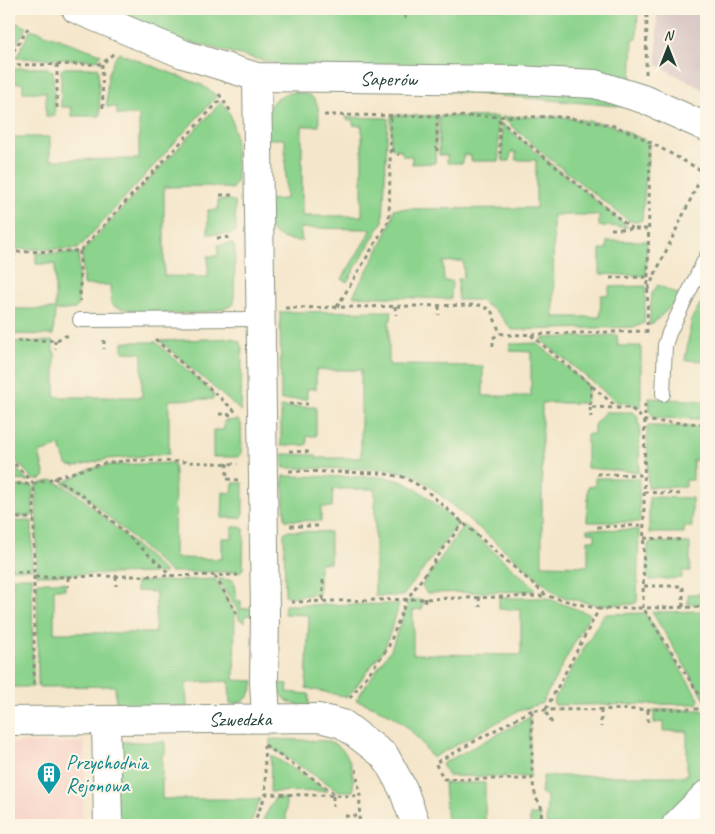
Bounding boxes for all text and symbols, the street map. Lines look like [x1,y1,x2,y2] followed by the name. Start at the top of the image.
[642,22,692,72] north arrow
[664,27,675,44] text: N
[360,66,419,91] street label: Saperów
[208,706,273,732] street label: Szwedzka
[66,750,149,798] place label: Przychodnia Rejonowa
[36,761,62,795] building icon: Przychodnia Rejonowa

